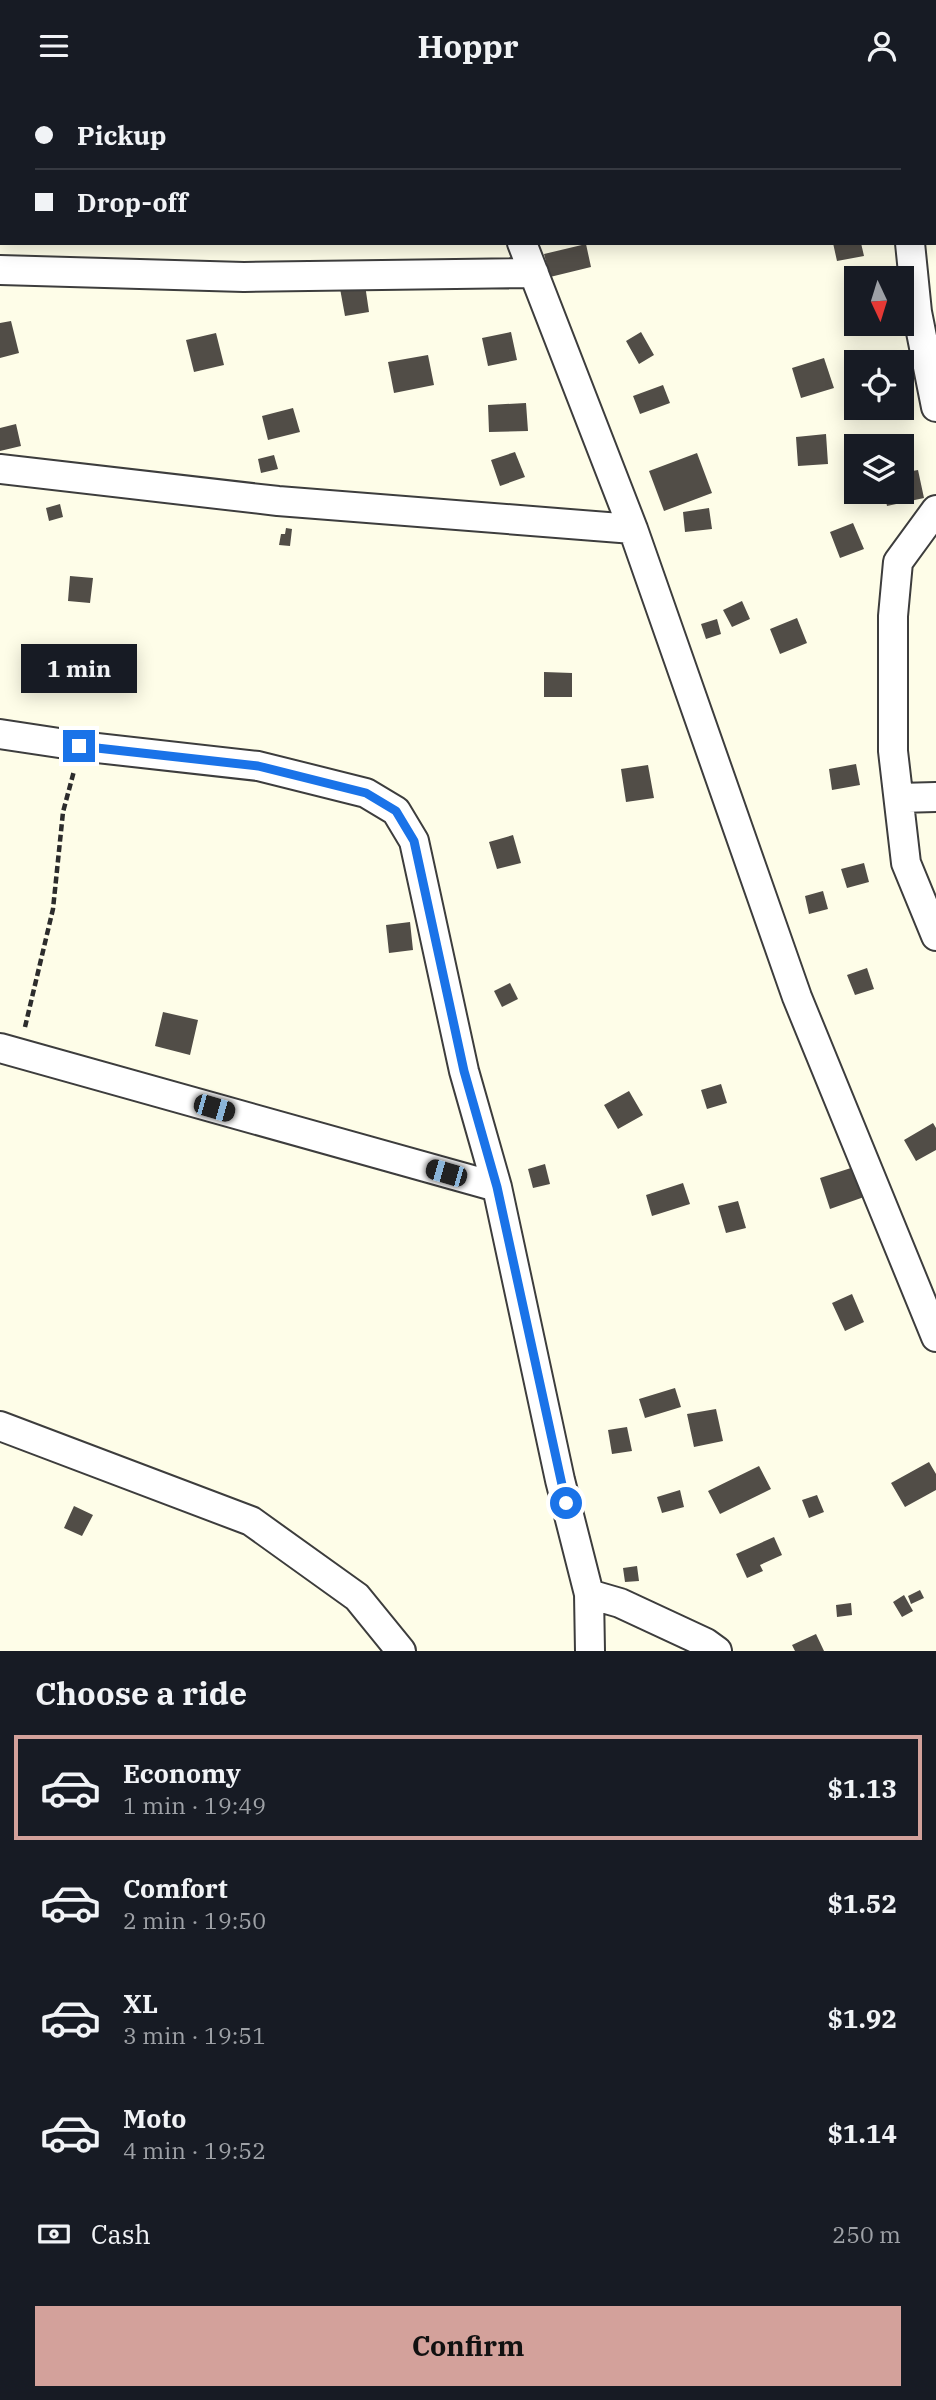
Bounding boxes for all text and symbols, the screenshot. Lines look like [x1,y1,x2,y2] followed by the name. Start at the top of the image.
[418,25,518,67] text: Hoppr
[35,27,73,65] icon: menu
[863,27,901,65] icon: person
[77,118,167,152] text: Pickup
[77,185,188,219] text: Drop-off
[844,266,914,336] north arrow
[844,266,914,504] map controls
[844,350,914,420] button: locate
[844,434,914,504] button: layers
[21,645,137,693] callout: 1 min
[47,653,111,683] text: 1 min
[63,730,95,762] route end
[191,1092,238,1124] car
[423,1157,470,1189] car
[550,1487,582,1519] route start
[35,1672,247,1714] text: Choose a ride
[39,1756,102,1819] icon: car
[123,1756,241,1790] text: Economy
[827,1771,897,1805] text: $1.13
[123,1790,266,1820] text: 1 min · 19:49
[39,1871,102,1934] icon: car
[123,1871,228,1905] text: Comfort
[827,1886,897,1920] text: $1.52
[123,1905,266,1935] text: 2 min · 19:50
[39,1986,102,2049] icon: car
[123,1986,158,2020] text: XL
[827,2001,897,2035] text: $1.92
[123,2020,266,2050] text: 3 min · 19:51
[39,2101,102,2164] icon: car
[123,2101,186,2135] text: Moto
[827,2116,897,2150] text: $1.14
[123,2135,266,2165] text: 4 min · 19:52
[35,2215,73,2253] icon: cash
[91,2217,151,2251] text: Cash
[832,2219,901,2249] text: 250 m
[35,2306,901,2386] button: Confirm

